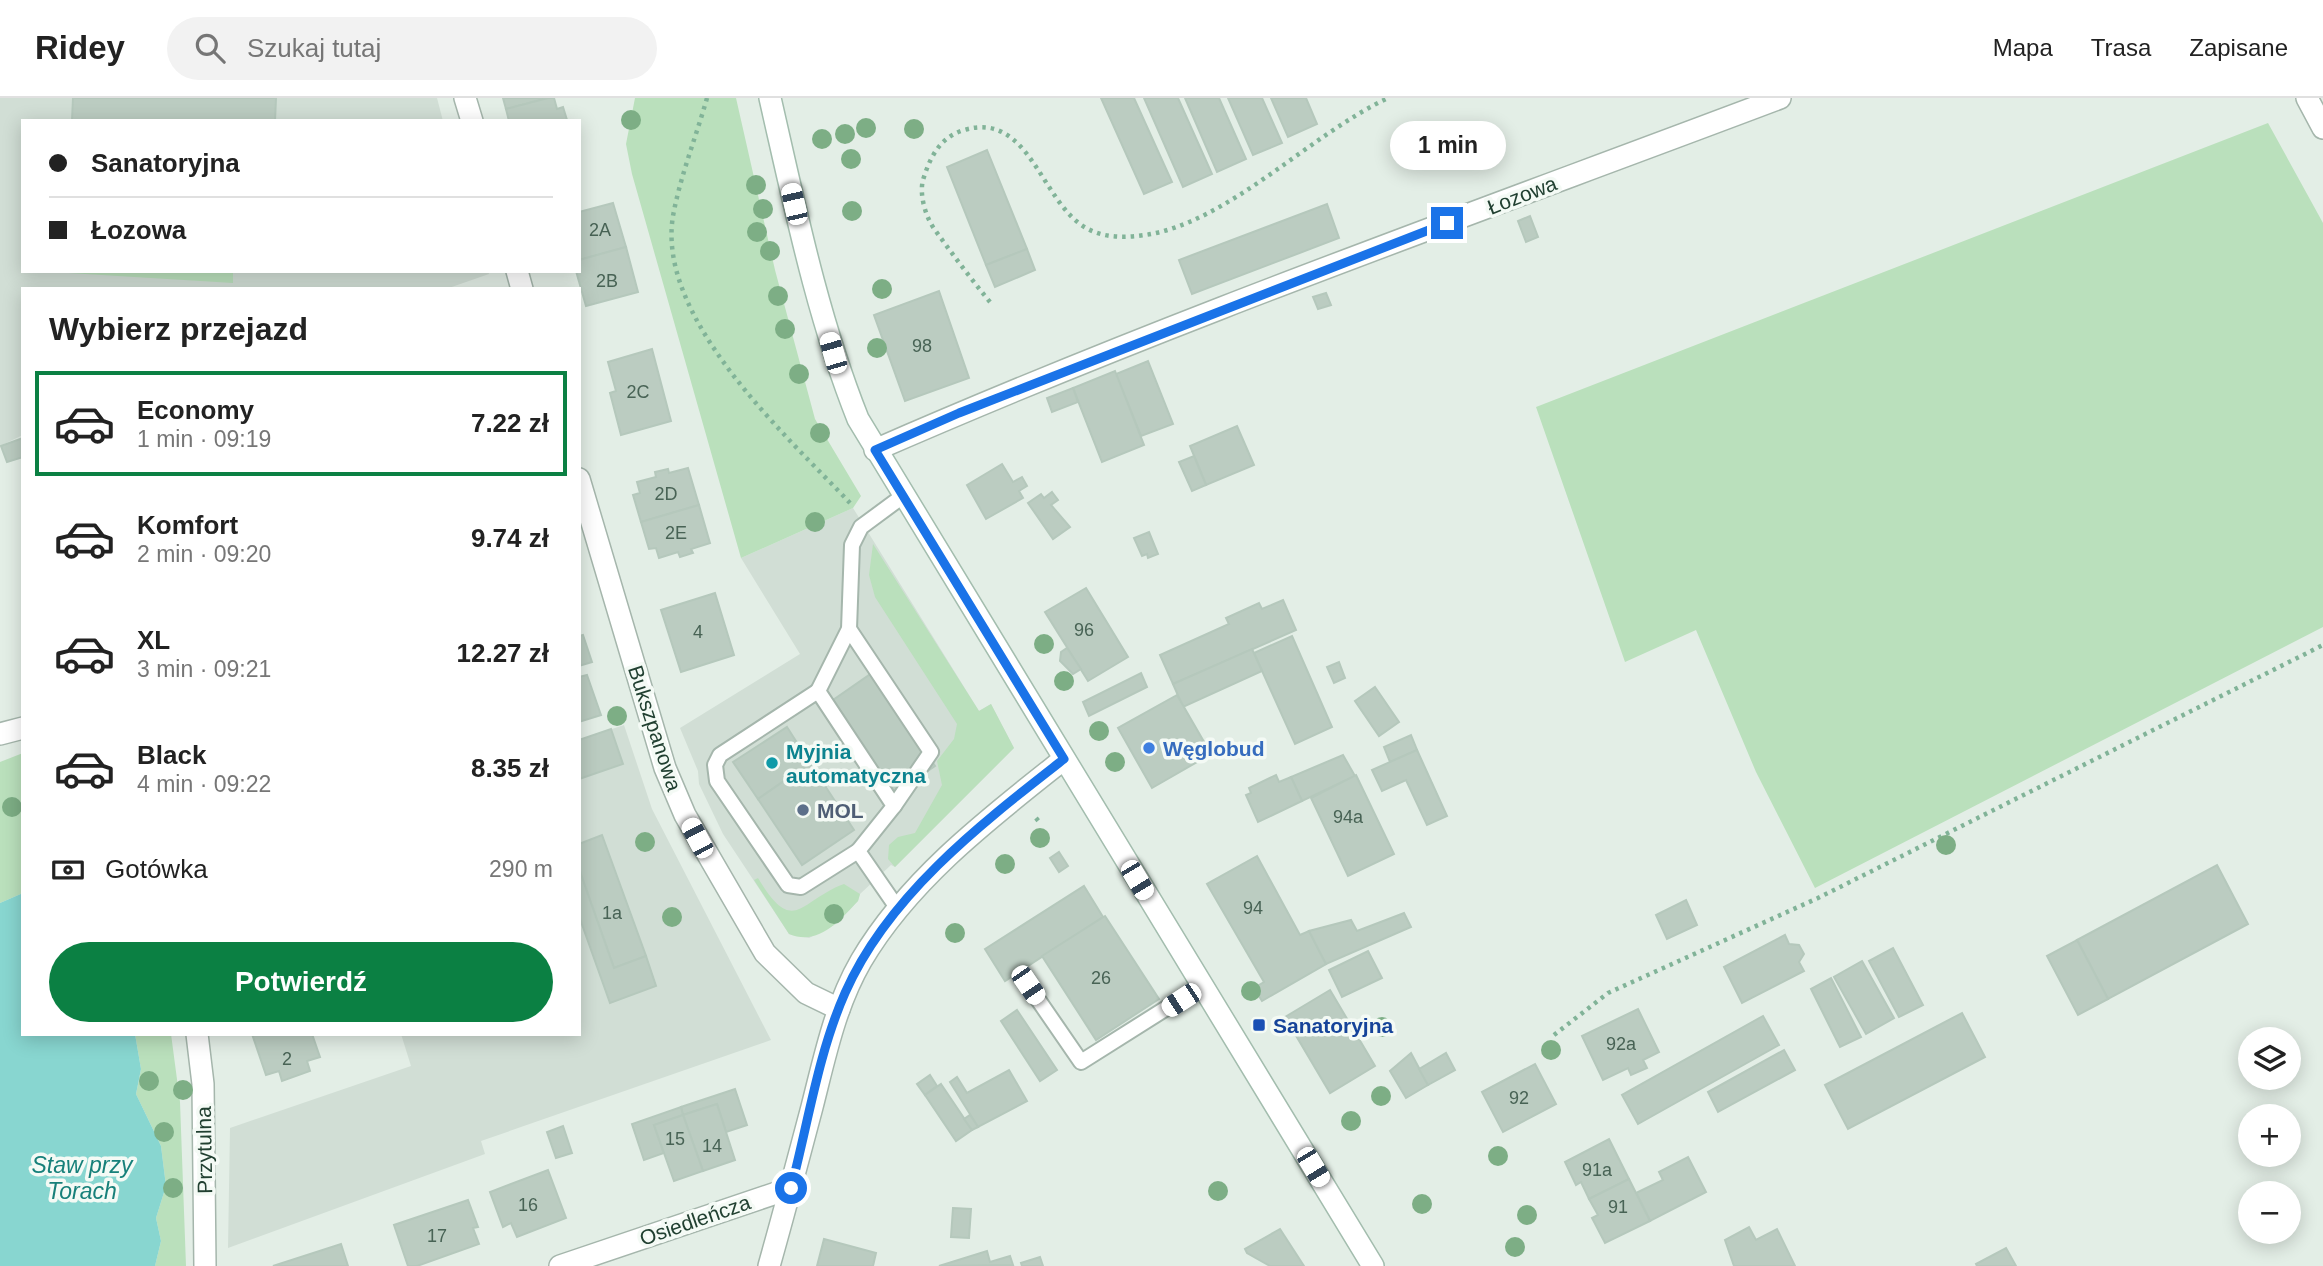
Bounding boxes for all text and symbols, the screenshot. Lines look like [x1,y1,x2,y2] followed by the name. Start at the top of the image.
[167,17,657,80] search box
[35,29,125,66] text: Ridey
[191,29,229,67] icon: search
[247,33,381,63] text: Szukaj tutaj
[1993,34,2053,61] text: Mapa
[2091,34,2151,61] text: Trasa
[2189,34,2288,61] text: Zapisane
[1389,122,1505,170] callout: 1 min
[1418,132,1478,158] text: 1 min
[91,148,240,178] text: Sanatoryjna
[1484,171,1560,219] street label: Łozowa
[780,181,809,227] car
[1431,207,1463,239] route end
[91,215,186,245] text: Łozowa
[589,220,611,240] house number: 2A
[596,271,618,291] house number: 2B
[49,311,308,347] text: Wybierz przejazd
[818,330,849,376] car
[912,336,932,356] house number: 98
[626,382,650,402] house number: 2C
[53,392,116,455] icon: car
[137,395,254,425] text: Economy
[471,408,549,438] text: 7.22 zł
[137,426,271,452] text: 1 min · 09:19
[654,484,678,504] house number: 2D
[53,507,116,570] icon: car
[137,510,238,540] text: Komfort
[471,523,549,553] text: 9.74 zł
[665,523,687,543] house number: 2E
[137,541,271,567] text: 2 min · 09:20
[1074,620,1094,640] house number: 96
[53,622,116,685] icon: car
[693,622,703,642] house number: 4
[137,625,170,655] text: XL
[456,638,549,668] text: 12.27 zł
[137,656,271,682] text: 3 min · 09:21
[624,662,686,794] street label: Bukszpanowa
[53,737,116,800] icon: car
[1163,737,1264,760] place label: Węglobud
[137,740,206,770] text: Black
[786,740,926,787] place label: Myjnia automatyczna
[1141,740,1157,756] marker: Węglobud
[471,753,549,783] text: 8.35 zł
[764,755,780,771] marker: Myjnia automatyczna
[137,771,271,797] text: 4 min · 09:22
[817,799,864,822] place label: MOL
[795,802,811,818] marker: MOL
[1333,807,1364,827] house number: 94a
[678,815,717,861] car
[49,851,87,889] icon: cash
[105,854,208,884] text: Gotówka
[489,856,553,882] text: 290 m
[1118,857,1157,903] car
[1243,898,1263,918] house number: 94
[602,903,623,923] house number: 1a
[49,942,553,1022] button: Potwierdź
[1008,962,1049,1008] car
[1091,968,1111,988] house number: 26
[1158,980,1205,1020] car
[1273,1014,1394,1037] place label: Sanatoryjna
[1251,1017,1267,1033] marker: Sanatoryjna
[2238,1027,2301,1244] map controls
[2238,1027,2301,1090] button: layers
[1606,1034,1637,1054] house number: 92a
[282,1049,292,1069] house number: 2
[1509,1088,1529,1108] house number: 92
[2238,1104,2301,1167] button: +
[192,1106,216,1194] street label: Przytulna
[665,1129,685,1149] house number: 15
[702,1136,722,1156] house number: 14
[1294,1144,1333,1190] car
[32,1152,134,1204] water label: Staw przy Torach
[1582,1160,1613,1180] house number: 91a
[775,1172,807,1204] route start
[2238,1181,2301,1244] button: −
[637,1190,754,1250] street label: Osiedleńcza
[518,1195,538,1215] house number: 16
[1608,1197,1628,1217] house number: 91
[427,1226,447,1246] house number: 17

